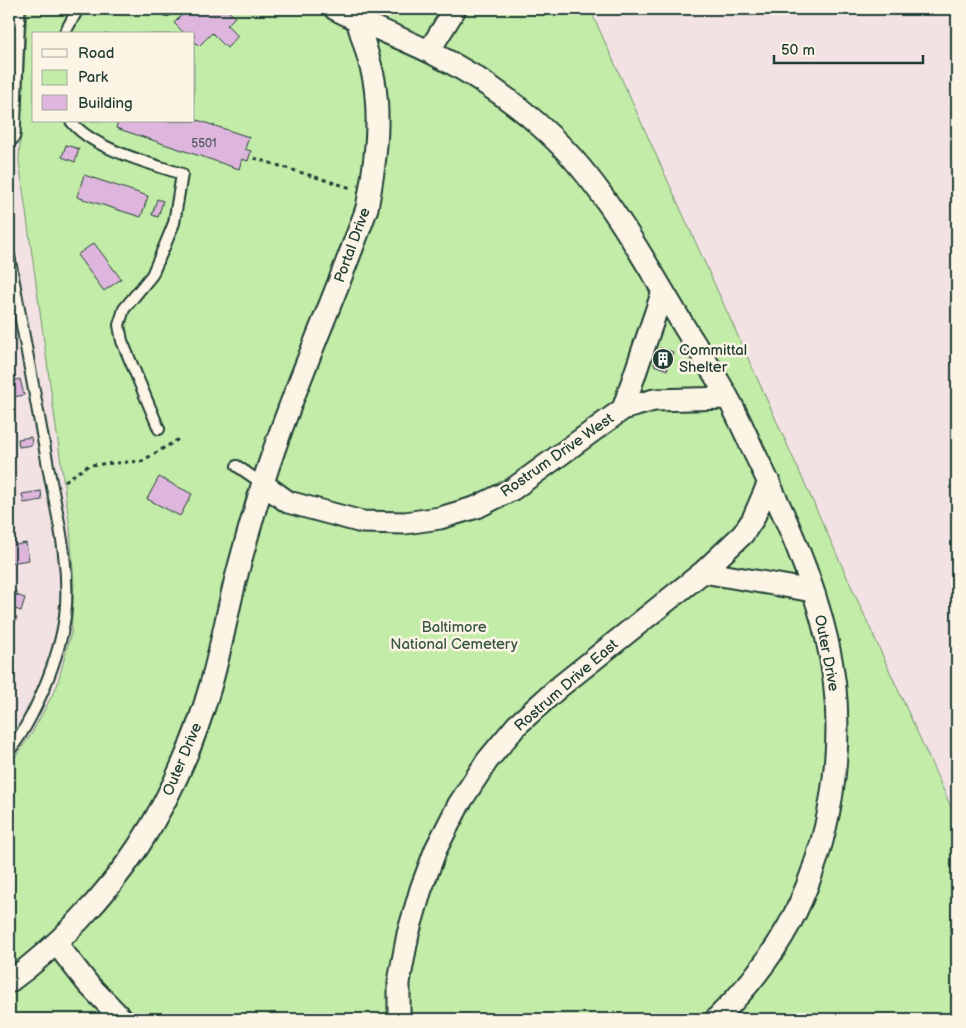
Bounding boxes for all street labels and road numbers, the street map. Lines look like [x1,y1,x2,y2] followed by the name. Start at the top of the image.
[330,205,375,285] street label: Portal Drive
[497,409,618,502] street label: Rostrum Drive West
[810,613,843,693] street label: Outer Drive
[511,635,622,736] street label: Rostrum Drive East
[159,720,206,799] street label: Outer Drive

